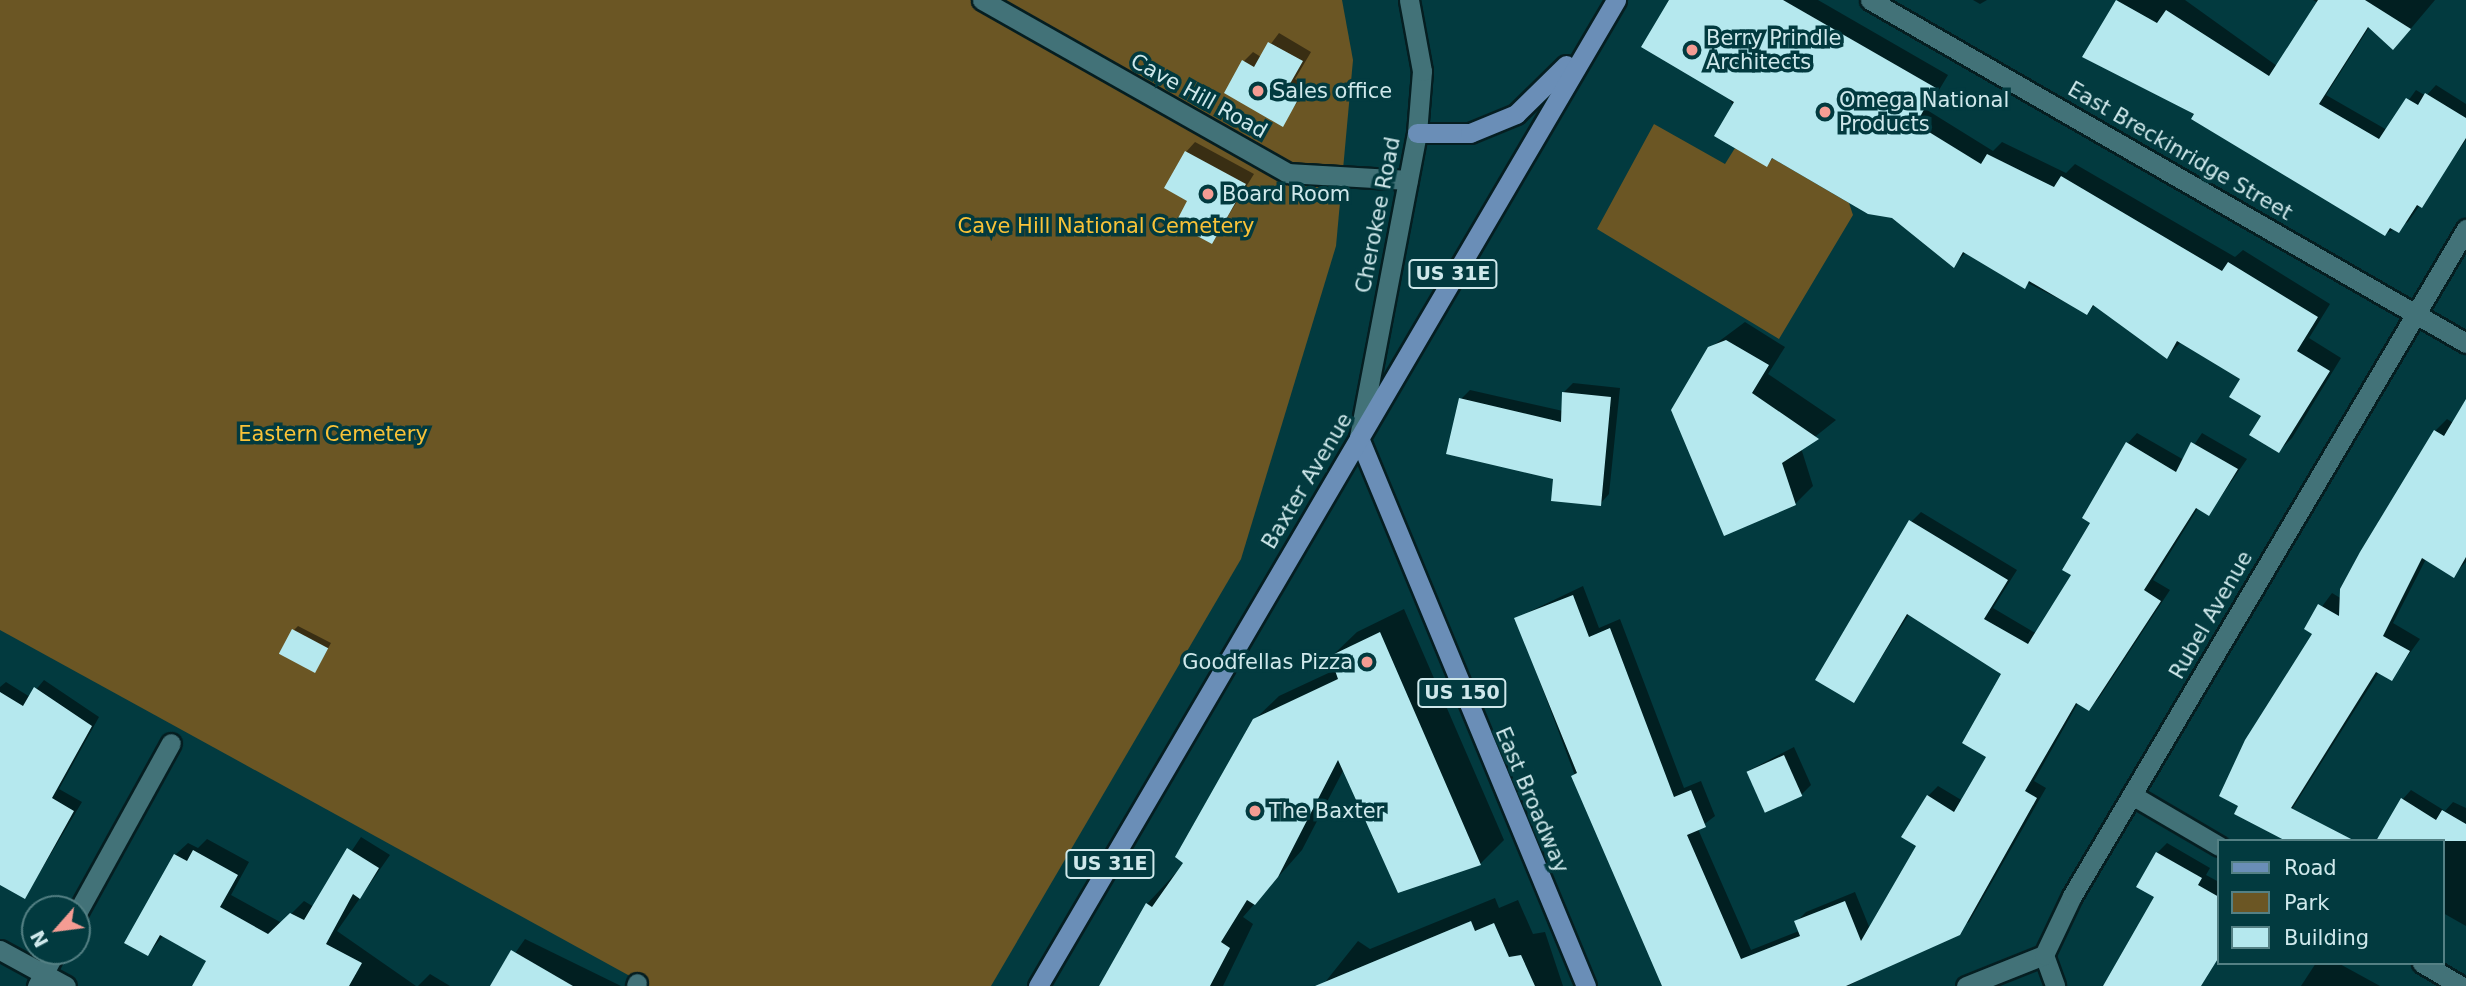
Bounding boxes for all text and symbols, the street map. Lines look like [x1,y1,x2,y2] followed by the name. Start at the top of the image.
[1706,25,1841,75] place label: Berry Prindle Architects
[1684,42,1700,58] marker: Berry Prindle Architects
[1126,48,1272,144] street label: Cave Hill Road
[2063,76,2297,226] street label: East Breckinridge Street
[1272,78,1392,104] place label: Sales office
[1250,83,1266,99] marker: Sales office
[1839,87,2009,137] place label: Omega National Products
[1817,104,1833,120] marker: Omega National Products
[1351,135,1405,295] street label: Cherokee Road
[1222,181,1350,207] place label: Board Room
[1200,186,1216,202] marker: Board Room
[958,213,1254,239] park label: Cave Hill National Cemetery
[1408,258,1498,290] road number: US 31E
[1256,408,1358,554] street label: Baxter Avenue
[238,421,428,447] park label: Eastern Cemetery
[2164,546,2258,684] street label: Rubel Avenue
[1182,649,1353,675] place label: Goodfellas Pizza
[1359,654,1375,670] marker: Goodfellas Pizza
[1416,678,1508,708] road number: US 150
[1490,723,1574,877] street label: East Broadway
[1269,798,1384,824] place label: The Baxter
[1247,803,1263,819] marker: The Baxter
[2218,839,2445,965] legend
[1064,848,1156,880] road number: US 31E
[2284,856,2337,880] text: Road
[2284,891,2329,915] text: Park
[21,895,91,965] north arrow
[2284,926,2369,950] text: Building
[26,927,53,951] text: N

